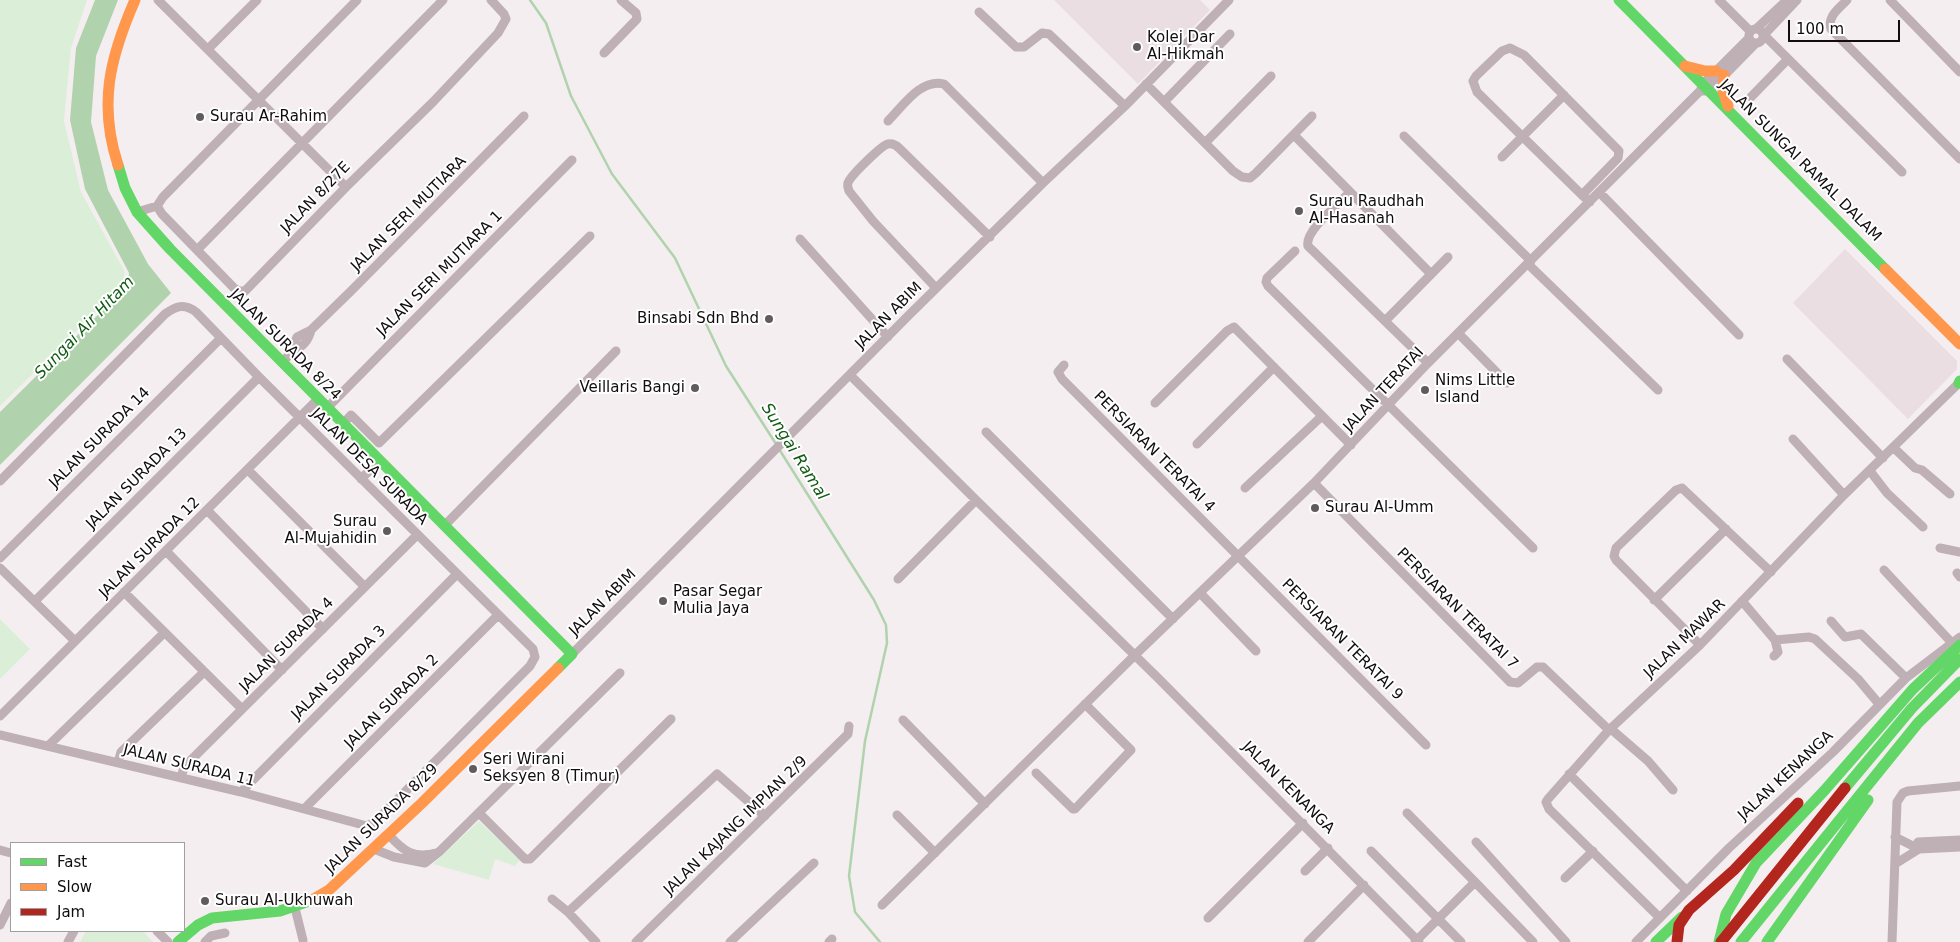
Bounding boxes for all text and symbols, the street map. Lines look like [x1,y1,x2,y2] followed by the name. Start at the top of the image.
[1790,10,1902,42] scale bar
[1796,20,1844,38] text: 100 m
[1147,29,1224,64] place label: Kolej Dar Al-Hikmah
[1131,41,1143,53] marker: Kolej Dar Al-Hikmah
[1715,76,1885,246] street label: JALAN SUNGAI RAMAL DALAM
[210,108,327,126] place label: Surau Ar-Rahim
[194,111,206,123] marker: Surau Ar-Rahim
[348,153,470,275] street label: JALAN SERI MUTIARA
[277,158,355,238] street label: JALAN 8/27E
[1309,193,1424,228] place label: Surau Raudhah Al-Hasanah
[1293,205,1305,217] marker: Surau Raudhah Al-Hasanah
[373,207,507,341] street label: JALAN SERI MUTIARA 1
[31,273,139,383] water label: Sungai Air Hitam
[852,279,926,353] street label: JALAN ABIM
[226,286,344,404] street label: JALAN SURADA 8/24
[637,310,759,328] place label: Binsabi Sdn Bhd
[763,313,775,325] marker: Binsabi Sdn Bhd
[1340,344,1428,436] street label: JALAN TERATAI
[1435,372,1515,407] place label: Nims Little Island
[579,379,685,397] place label: Veillaris Bangi
[689,382,701,394] marker: Veillaris Bangi
[46,384,154,492] street label: JALAN SURADA 14
[1419,384,1431,396] marker: Nims Little Island
[1090,388,1218,516] street label: PERSIARAN TERATAI 4
[757,400,831,504] water label: Sungai Ramal
[307,405,431,529] street label: JALAN DESA SURADA
[83,425,191,533] street label: JALAN SURADA 13
[96,494,204,602] street label: JALAN SURADA 12
[1325,499,1434,517] place label: Surau Al-Umm
[1309,502,1321,514] marker: Surau Al-Umm
[284,513,377,548] place label: Surau Al-Mujahidin
[381,525,393,537] marker: Surau Al-Mujahidin
[1393,545,1521,673] street label: PERSIARAN TERATAI 7
[566,566,640,640] street label: JALAN ABIM
[1278,576,1406,704] street label: PERSIARAN TERATAI 9
[673,583,762,618] place label: Pasar Segar Mulia Jaya
[236,594,338,696] street label: JALAN SURADA 4
[657,595,669,607] marker: Pasar Segar Mulia Jaya
[1640,596,1730,682] street label: JALAN MAWAR
[288,622,390,724] street label: JALAN SURADA 3
[341,651,443,753] street label: JALAN SURADA 2
[1735,727,1837,825] street label: JALAN KENANGA
[1238,738,1338,838] street label: JALAN KENANGA
[121,741,257,791] street label: JALAN SURADA 11
[483,751,620,786] place label: Seri Wirani Seksyen 8 (Timur)
[661,753,811,899] street label: JALAN KAJANG IMPIAN 2/9
[322,760,442,878] street label: JALAN SURADA 8/29
[467,763,479,775] marker: Seri Wirani Seksyen 8 (Timur)
[10,842,185,932] legend
[57,853,87,871] text: Fast
[57,878,92,896] text: Slow
[215,892,353,910] place label: Surau Al-Ukhuwah
[199,895,211,907] marker: Surau Al-Ukhuwah
[57,903,85,921] text: Jam

